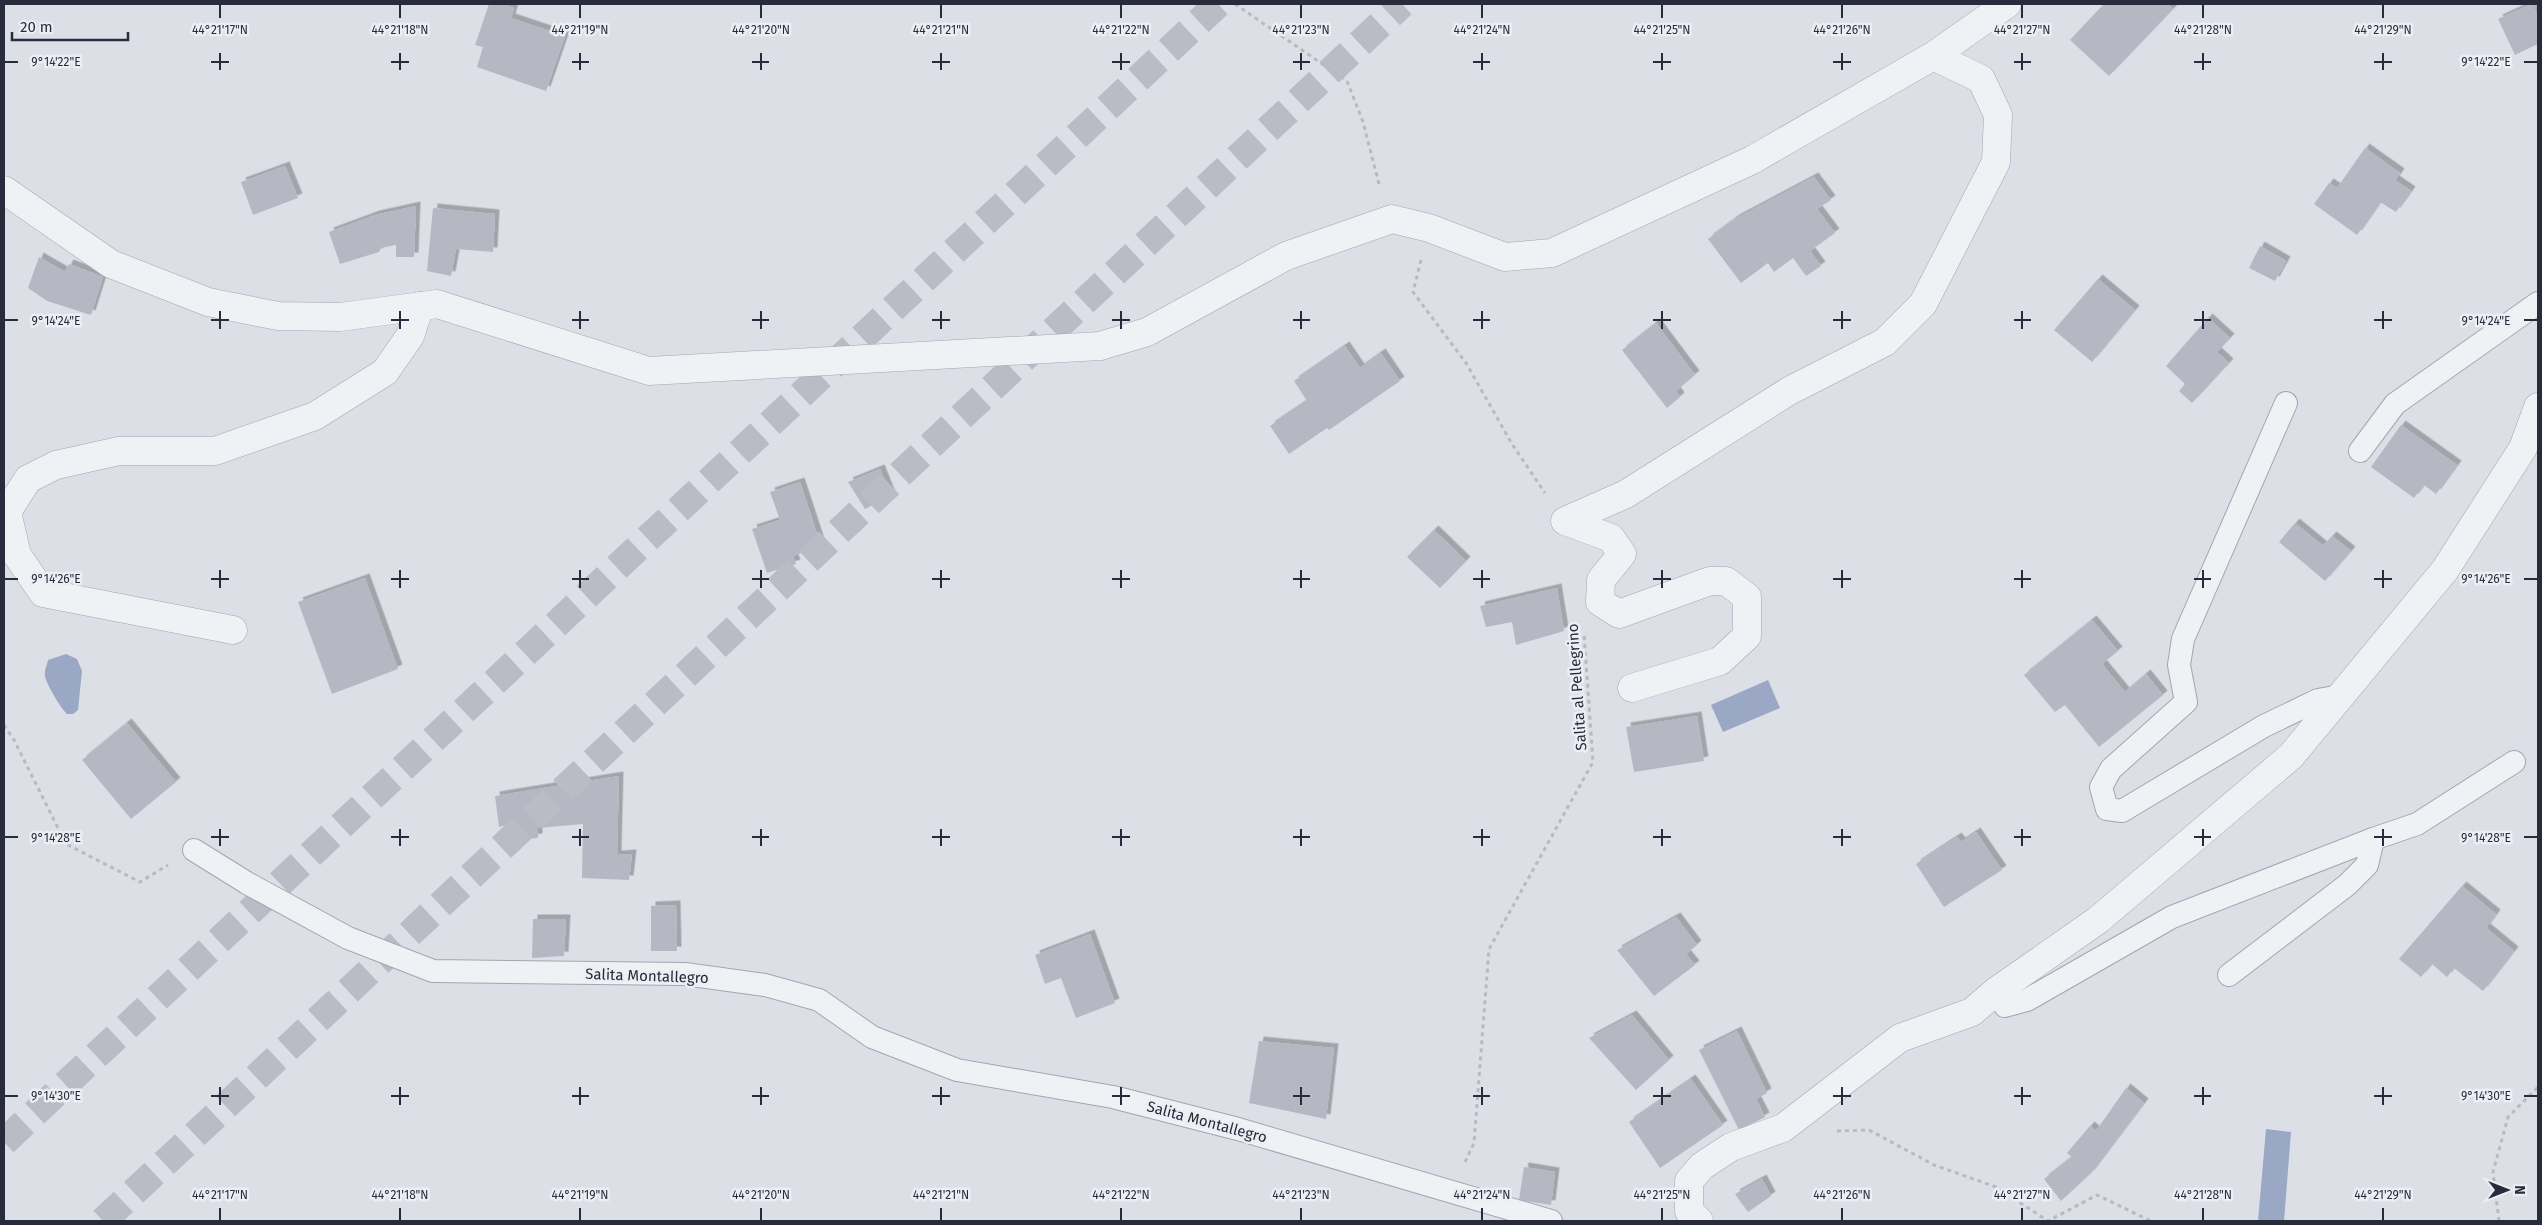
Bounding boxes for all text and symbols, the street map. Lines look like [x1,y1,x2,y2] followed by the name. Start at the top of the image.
[12,10,129,42] scale bar
[20,18,53,36] text: 20 m
[192,23,248,37] text: 44°21'17"N
[371,23,429,37] text: 44°21'18"N
[552,23,609,37] text: 44°21'19"N
[732,23,790,37] text: 44°21'20"N
[913,23,969,37] text: 44°21'21"N
[1092,23,1150,37] text: 44°21'22"N
[1272,23,1330,37] text: 44°21'23"N
[1454,23,1510,37] text: 44°21'24"N
[1633,23,1691,37] text: 44°21'25"N
[1813,23,1871,37] text: 44°21'26"N
[1994,23,2050,37] text: 44°21'27"N
[2174,23,2232,37] text: 44°21'28"N
[2354,23,2412,37] text: 44°21'29"N
[31,55,81,69] text: 9°14'22"E
[2461,55,2511,69] text: 9°14'22"E
[32,314,80,328] text: 9°14'24"E
[2462,314,2510,328] text: 9°14'24"E
[31,572,81,586] text: 9°14'26"E
[2461,572,2511,586] text: 9°14'26"E
[1564,623,1590,751] street label: Salita al Pellegrino
[31,831,81,845] text: 9°14'28"E
[2461,831,2511,845] text: 9°14'28"E
[585,965,709,987] street label: Salita Montallegro
[31,1089,81,1103] text: 9°14'30"E
[2461,1089,2511,1103] text: 9°14'30"E
[1145,1097,1269,1147] street label: Salita Montallegro
[2482,1165,2532,1215] north arrow
[2511,1185,2528,1195] text: N
[192,1188,248,1202] text: 44°21'17"N
[371,1188,429,1202] text: 44°21'18"N
[552,1188,609,1202] text: 44°21'19"N
[732,1188,790,1202] text: 44°21'20"N
[913,1188,969,1202] text: 44°21'21"N
[1092,1188,1150,1202] text: 44°21'22"N
[1272,1188,1330,1202] text: 44°21'23"N
[1454,1188,1510,1202] text: 44°21'24"N
[1633,1188,1691,1202] text: 44°21'25"N
[1813,1188,1871,1202] text: 44°21'26"N
[1994,1188,2050,1202] text: 44°21'27"N
[2174,1188,2232,1202] text: 44°21'28"N
[2354,1188,2412,1202] text: 44°21'29"N

